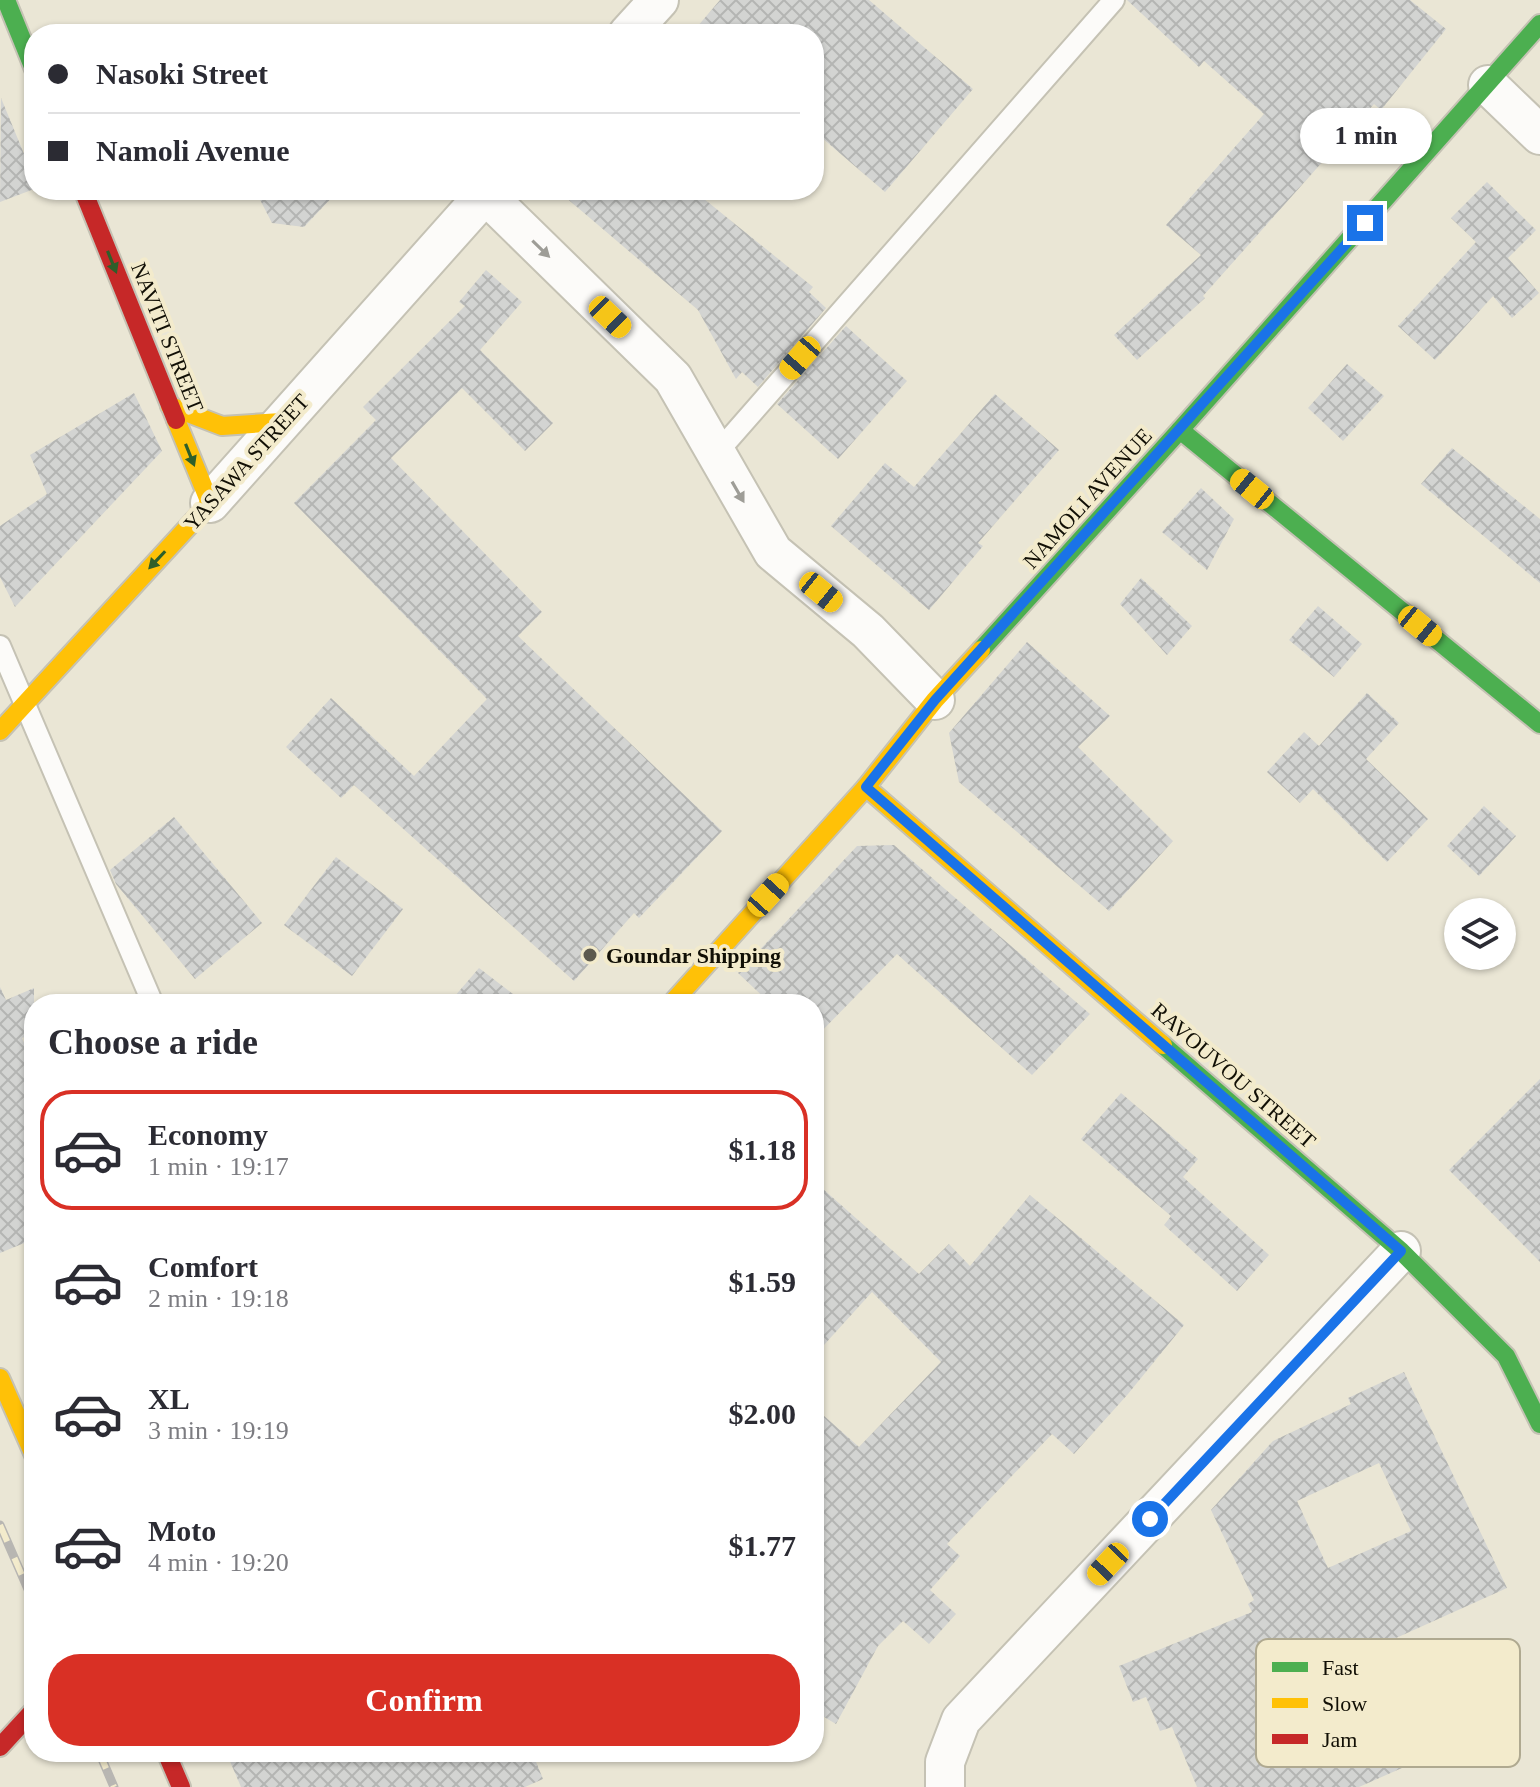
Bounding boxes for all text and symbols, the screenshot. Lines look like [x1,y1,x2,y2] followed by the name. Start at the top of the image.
[96,57,268,90] text: Nasoki Street
[1299,107,1431,163] callout: 1 min
[1335,121,1397,150] text: 1 min
[96,134,290,167] text: Namoli Avenue
[1347,205,1383,241] route end
[531,239,550,257] one-way arrow
[106,250,119,274] one-way arrow
[126,259,209,416] street label: NAVITI STREET
[584,292,636,342] car
[775,332,825,384] car
[179,389,315,536] street label: YASAWA STREET
[1018,423,1157,574] street label: NAMOLI AVENUE
[184,443,197,467] one-way arrow
[1226,465,1278,513] car
[731,481,745,503] one-way arrow
[148,550,166,569] one-way arrow
[795,568,847,616] car
[1394,602,1446,650] car
[743,869,793,921] car
[1444,898,1516,970] map controls
[1444,898,1516,970] button: layers
[606,943,781,968] place label: Goundar Shipping
[581,946,599,964] marker: Goundar Shipping
[1147,997,1321,1154] street label: RAVOUVOU STREET
[48,1022,258,1062] text: Choose a ride
[52,1114,124,1186] icon: car
[148,1118,268,1151] text: Economy
[729,1133,796,1166] text: $1.18
[148,1152,289,1181] text: 1 min · 19:17
[52,1246,124,1318] icon: car
[148,1250,258,1283] text: Comfort
[729,1265,796,1298] text: $1.59
[148,1284,289,1313] text: 2 min · 19:18
[52,1378,124,1450] icon: car
[148,1382,190,1415] text: XL
[729,1397,796,1430] text: $2.00
[148,1416,289,1445] text: 3 min · 19:19
[1132,1501,1168,1537] route start
[52,1510,124,1582] icon: car
[148,1514,216,1547] text: Moto
[729,1529,796,1562] text: $1.77
[1083,1538,1133,1590] car
[148,1548,289,1577] text: 4 min · 19:20
[1256,1639,1520,1767] legend
[48,1654,800,1746] button: Confirm
[1322,1655,1359,1680] text: Fast
[1322,1691,1367,1716] text: Slow
[1322,1727,1357,1752] text: Jam

